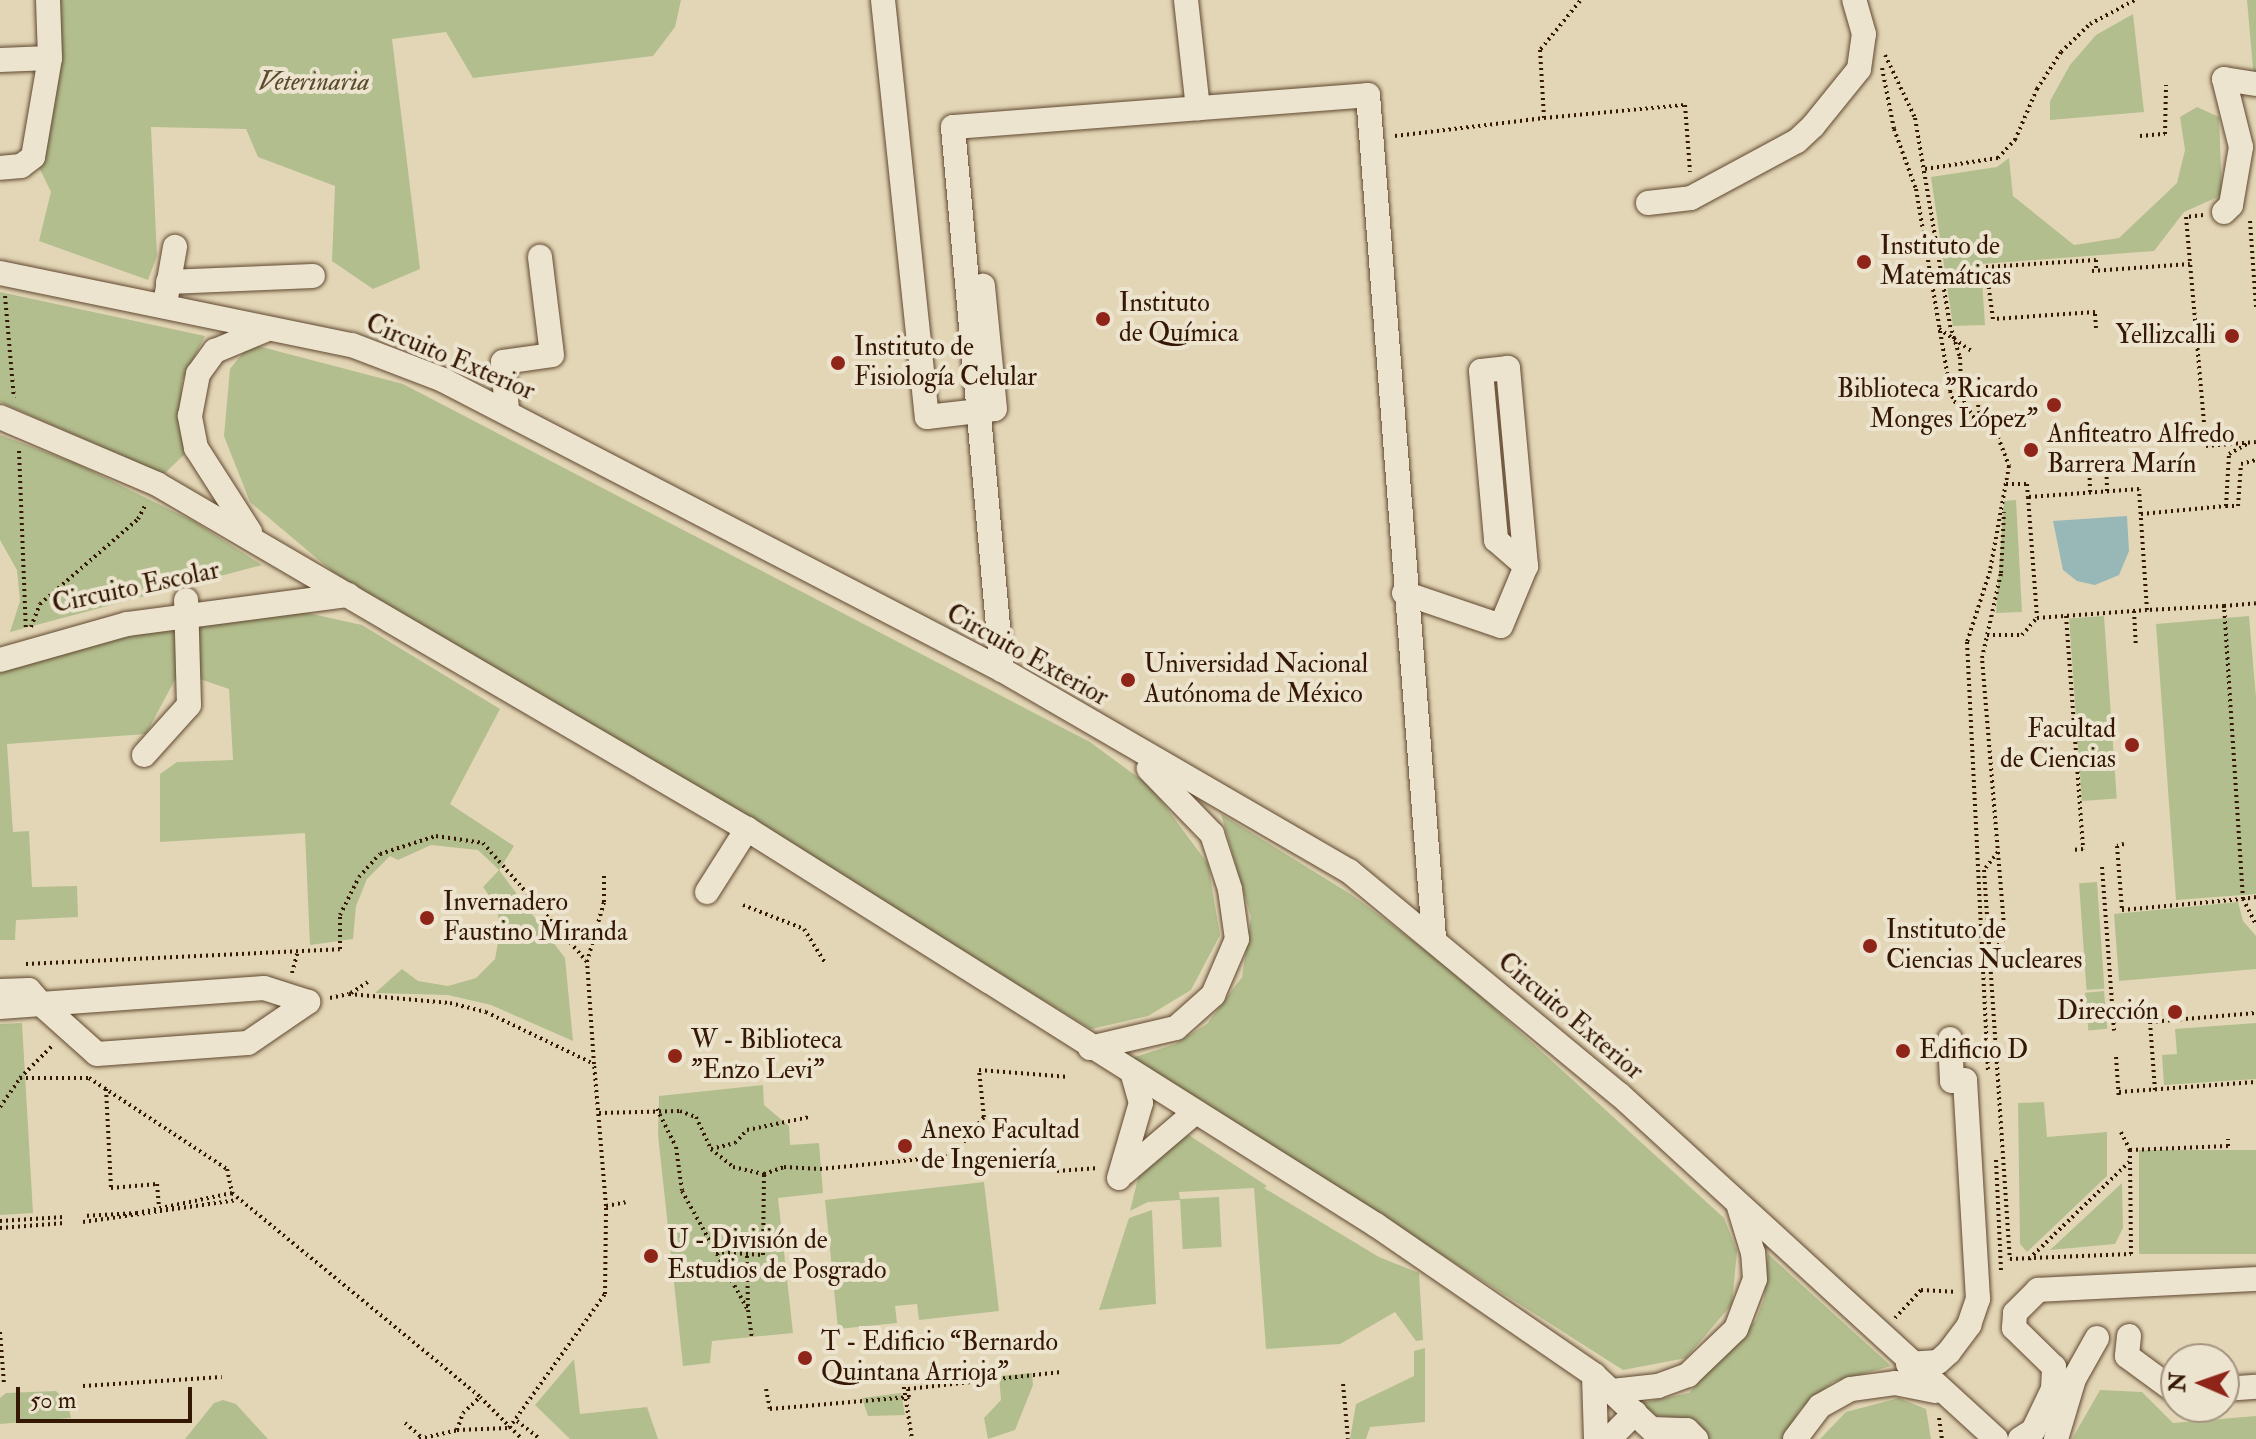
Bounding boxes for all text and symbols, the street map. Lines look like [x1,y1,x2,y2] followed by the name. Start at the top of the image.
[258,67,370,99] park label: Veterinaria
[1880,231,2011,292] place label: Instituto de Matemáticas
[1855,253,1873,271] marker: Instituto de Matemáticas
[1119,288,1239,350] place label: Instituto de Química
[361,308,539,408] street label: Circuito Exterior
[1094,310,1112,328] marker: Instituto de Química
[2115,320,2216,352] place label: Yellizcalli
[2223,327,2241,345] marker: Yellizcalli
[854,332,1037,394] place label: Instituto de Fisiología Celular
[829,354,847,372] marker: Instituto de Fisiología Celular
[1837,374,2038,436] place label: Biblioteca "Ricardo Monges López"
[2045,396,2063,414] marker: Biblioteca "Ricardo Monges López"
[2047,419,2235,480] place label: Anfiteatro Alfredo Barrera Marín
[2022,441,2040,459] marker: Anfiteatro Alfredo Barrera Marín
[50,555,222,621] street label: Circuito Escolar
[940,599,1114,713] street label: Circuito Exterior
[1144,649,1368,710] place label: Universidad Nacional Autónoma de México
[1119,671,1137,689] marker: Universidad Nacional Autónoma de México
[2000,714,2116,776] place label: Facultad de Ciencias
[2123,736,2141,754] marker: Facultad de Ciencias
[443,887,628,948] place label: Invernadero Faustino Miranda
[418,909,436,927] marker: Invernadero Faustino Miranda
[1886,915,2082,976] place label: Instituto de Ciencias Nucleares
[1861,937,1879,955] marker: Instituto de Ciencias Nucleares
[1491,947,1649,1087] street label: Circuito Exterior
[2057,996,2159,1028] place label: Dirección
[2166,1003,2184,1021] marker: Dirección
[691,1025,842,1086] place label: W - Biblioteca "Enzo Levi"
[1919,1035,2028,1067] place label: Edificio D
[1894,1042,1912,1060] marker: Edificio D
[666,1047,684,1065] marker: W - Biblioteca "Enzo Levi"
[921,1115,1080,1176] place label: Anexo Facultad de Ingeniería
[896,1137,914,1155] marker: Anexo Facultad de Ingeniería
[667,1225,887,1286] place label: U - División de Estudios de Posgrado
[642,1247,660,1265] marker: U - División de Estudios de Posgrado
[821,1327,1058,1388] place label: T - Edificio “Bernardo Quintana Arrioja”
[2160,1343,2240,1423] north arrow
[796,1349,814,1367] marker: T - Edificio “Bernardo Quintana Arrioja”
[20,1371,196,1421] scale bar
[2164,1372,2192,1393] text: N
[30,1385,76,1416] text: 50 m

